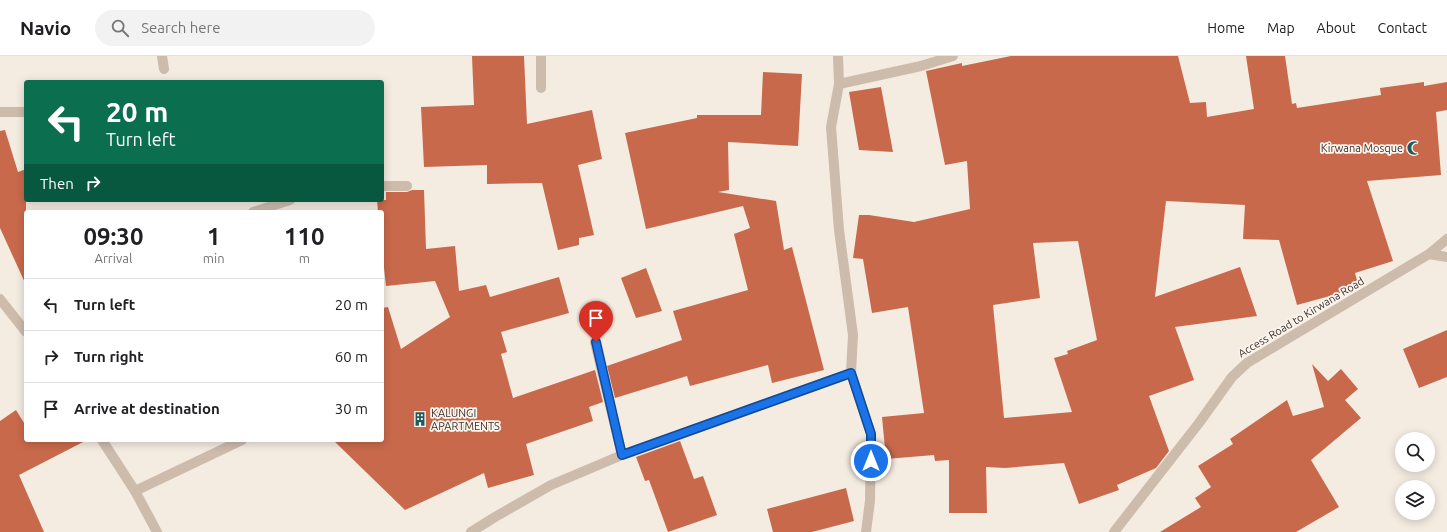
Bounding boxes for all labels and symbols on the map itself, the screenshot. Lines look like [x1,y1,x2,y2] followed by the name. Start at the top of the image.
[1406,140,1422,156] mosque icon: Kirwana Mosque
[1321,142,1403,154] place label: Kirwana Mosque
[1236,275,1366,359] street label: Access Road to Kirwana Road
[579,301,613,342] pin
[431,407,500,432] place label: KALUNGI APARTMENTS
[412,411,428,427] building icon: KALUNGI APARTMENTS
[850,440,892,482] position arrow

